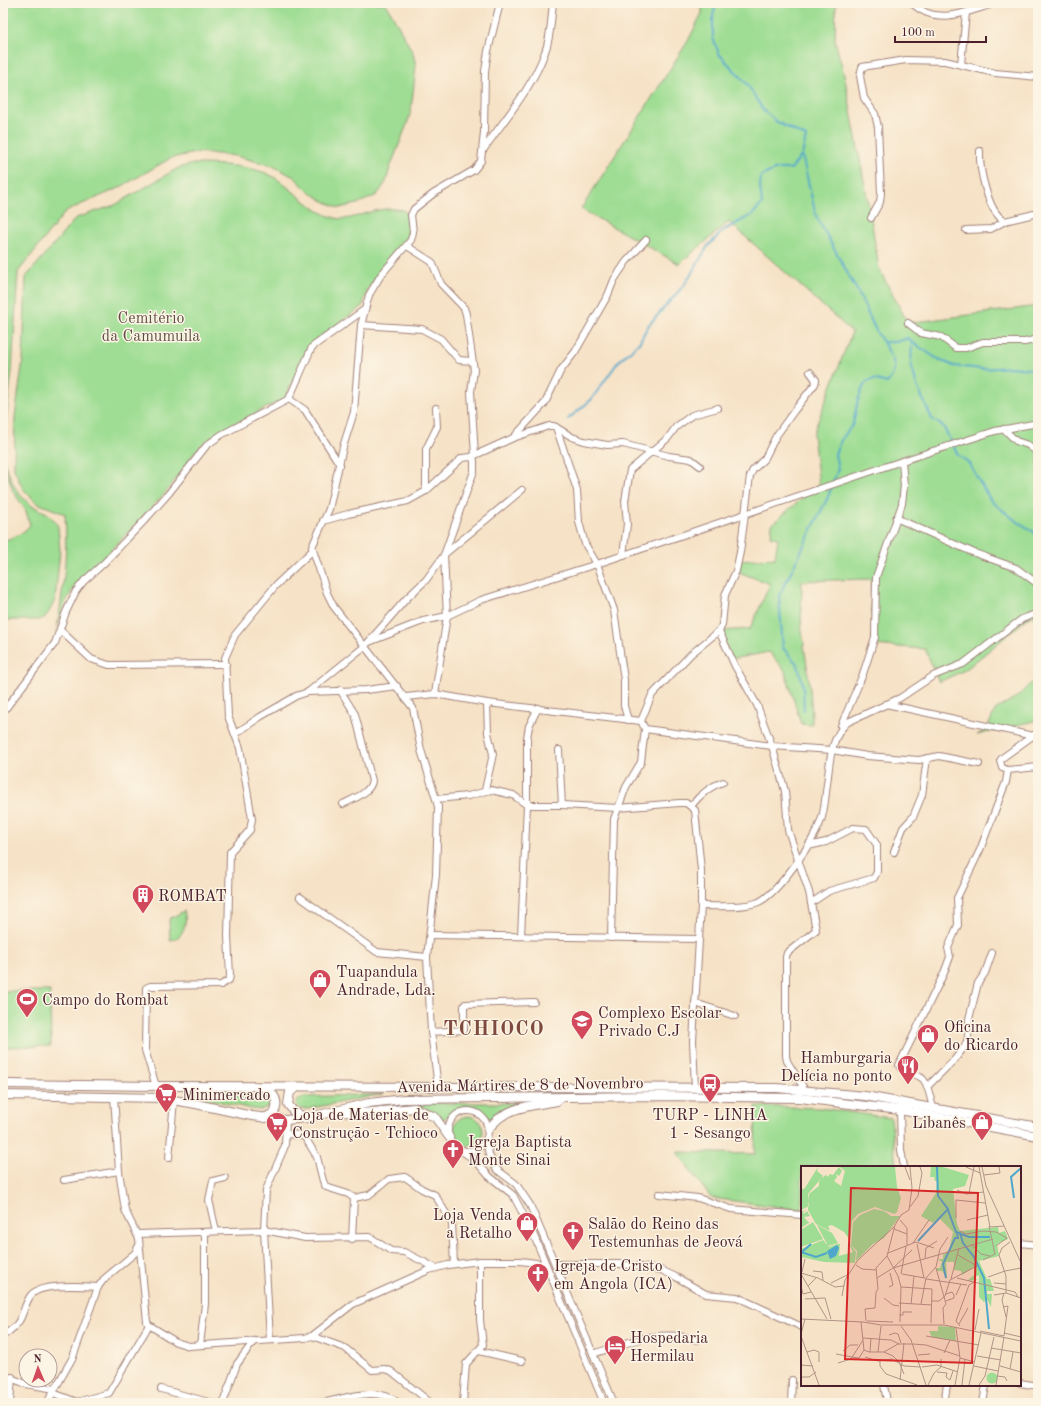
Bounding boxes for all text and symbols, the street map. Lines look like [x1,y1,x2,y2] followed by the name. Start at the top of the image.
[895,18,986,44] scale bar
[901,27,935,39] text: 100 m
[102,311,200,345] park label: Cemitério da Camumuila
[130,882,156,915] building icon: ROMBAT
[158,889,227,905] place label: ROMBAT
[336,965,436,999] place label: Tuapandula Andrade, Lda.
[307,967,333,1000] shop icon: Tuapandula Andrade, Lda.
[14,986,40,1019] sports icon: Campo do Rombat
[42,993,169,1009] place label: Campo do Rombat
[598,1006,722,1040] place label: Complexo Escolar Privado C.J
[569,1008,595,1041] school or university icon: Complexo Escolar Privado C.J
[443,1020,545,1040] district label: TCHIOCO
[944,1020,1018,1054] place label: Oficina do Ricardo
[915,1022,941,1055] shop icon: Oficina do Ricardo
[780,1051,892,1085] place label: Hamburgaria Delícia no ponto
[895,1053,921,1086] restaurant icon: Hamburgaria Delícia no ponto
[697,1071,723,1104] bus stop icon: TURP - LINHA 1 - Sesango
[396,1076,644,1096] street label: Avenida Mártires de 8 de Novembro
[153,1081,179,1114] supermarket icon: Minimercado
[182,1088,271,1104] place label: Minimercado
[292,1108,438,1142] place label: Loja de Materias de Construção - Tchioco
[652,1108,768,1142] place label: TURP - LINHA 1 - Sesango
[969,1109,995,1142] shop icon: Libanês
[264,1110,290,1143] supermarket icon: Loja de Materias de Construção - Tchioco
[912,1116,966,1132] place label: Libanês
[468,1135,572,1169] place label: Igreja Baptista Monte Sinai
[440,1137,466,1170] church icon: Igreja Baptista Monte Sinai
[801,1166,1021,1386] inset map
[433,1208,512,1242] place label: Loja Venda a Retalho
[514,1210,540,1243] shop icon: Loja Venda a Retalho
[588,1217,743,1251] place label: Salão do Reino das Testemunhas de Jeová
[560,1219,586,1252] church icon: Salão do Reino das Testemunhas de Jeová
[554,1259,673,1293] place label: Igreja de Cristo em Angola (ICA)
[525,1261,551,1294] church icon: Igreja de Cristo em Angola (ICA)
[630,1331,708,1365] place label: Hospedaria Hermilau
[602,1333,628,1366] hotel icon: Hospedaria Hermilau
[18,1348,58,1388] north arrow
[33,1354,43,1365] text: N

